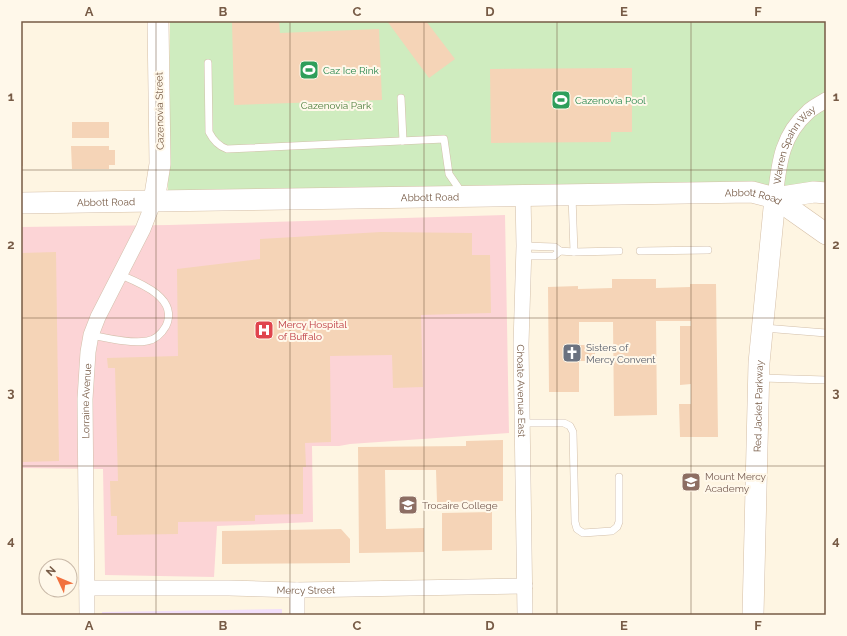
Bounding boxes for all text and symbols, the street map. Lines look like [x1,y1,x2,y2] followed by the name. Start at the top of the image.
[85,4,94,19] text: A
[219,4,228,19] text: B
[353,4,362,19] text: C
[485,4,495,19] text: D
[620,4,628,19] text: E
[754,4,762,19] text: F
[298,59,320,81] sports icon: Caz Ice Rink
[323,65,380,76] place label: Caz Ice Rink
[153,71,166,150] street label: Cazenovia Street
[8,89,15,104] text: 1
[550,89,572,111] sports icon: Cazenovia Pool
[833,89,840,104] text: 1
[575,95,646,106] place label: Cazenovia Pool
[301,100,372,111] park label: Cazenovia Park
[772,103,818,185] street label: Warren Spahn Way
[725,187,784,207] street label: Abbott Road
[401,191,459,203] street label: Abbott Road
[77,196,135,208] street label: Abbott Road
[7,237,15,252] text: 2
[832,237,840,252] text: 2
[253,319,275,341] hospital icon: Mercy Hospital of Buffalo
[278,319,347,342] place label: Mercy Hospital of Buffalo
[561,342,583,364] church icon: Sisters of Mercy Convent
[586,342,656,365] place label: Sisters of Mercy Convent
[515,344,527,438] street label: Choate Avenue East
[752,359,765,452] street label: Red Jacket Parkway
[80,363,93,439] street label: Lorraine Avenue
[7,385,15,400] text: 3
[832,385,840,400] text: 3
[680,471,702,493] school or university icon: Mount Mercy Academy
[705,471,767,494] place label: Mount Mercy Academy
[397,494,419,516] school or university icon: Trocaire College
[422,500,498,511] place label: Trocaire College
[7,533,15,548] text: 4
[832,533,840,548] text: 4
[38,558,78,598] north arrow
[44,564,59,579] text: N
[276,584,336,596] street label: Mercy Street
[85,618,94,633] text: A
[219,618,228,633] text: B
[353,618,362,633] text: C
[485,618,495,633] text: D
[620,618,628,633] text: E
[754,618,762,633] text: F

